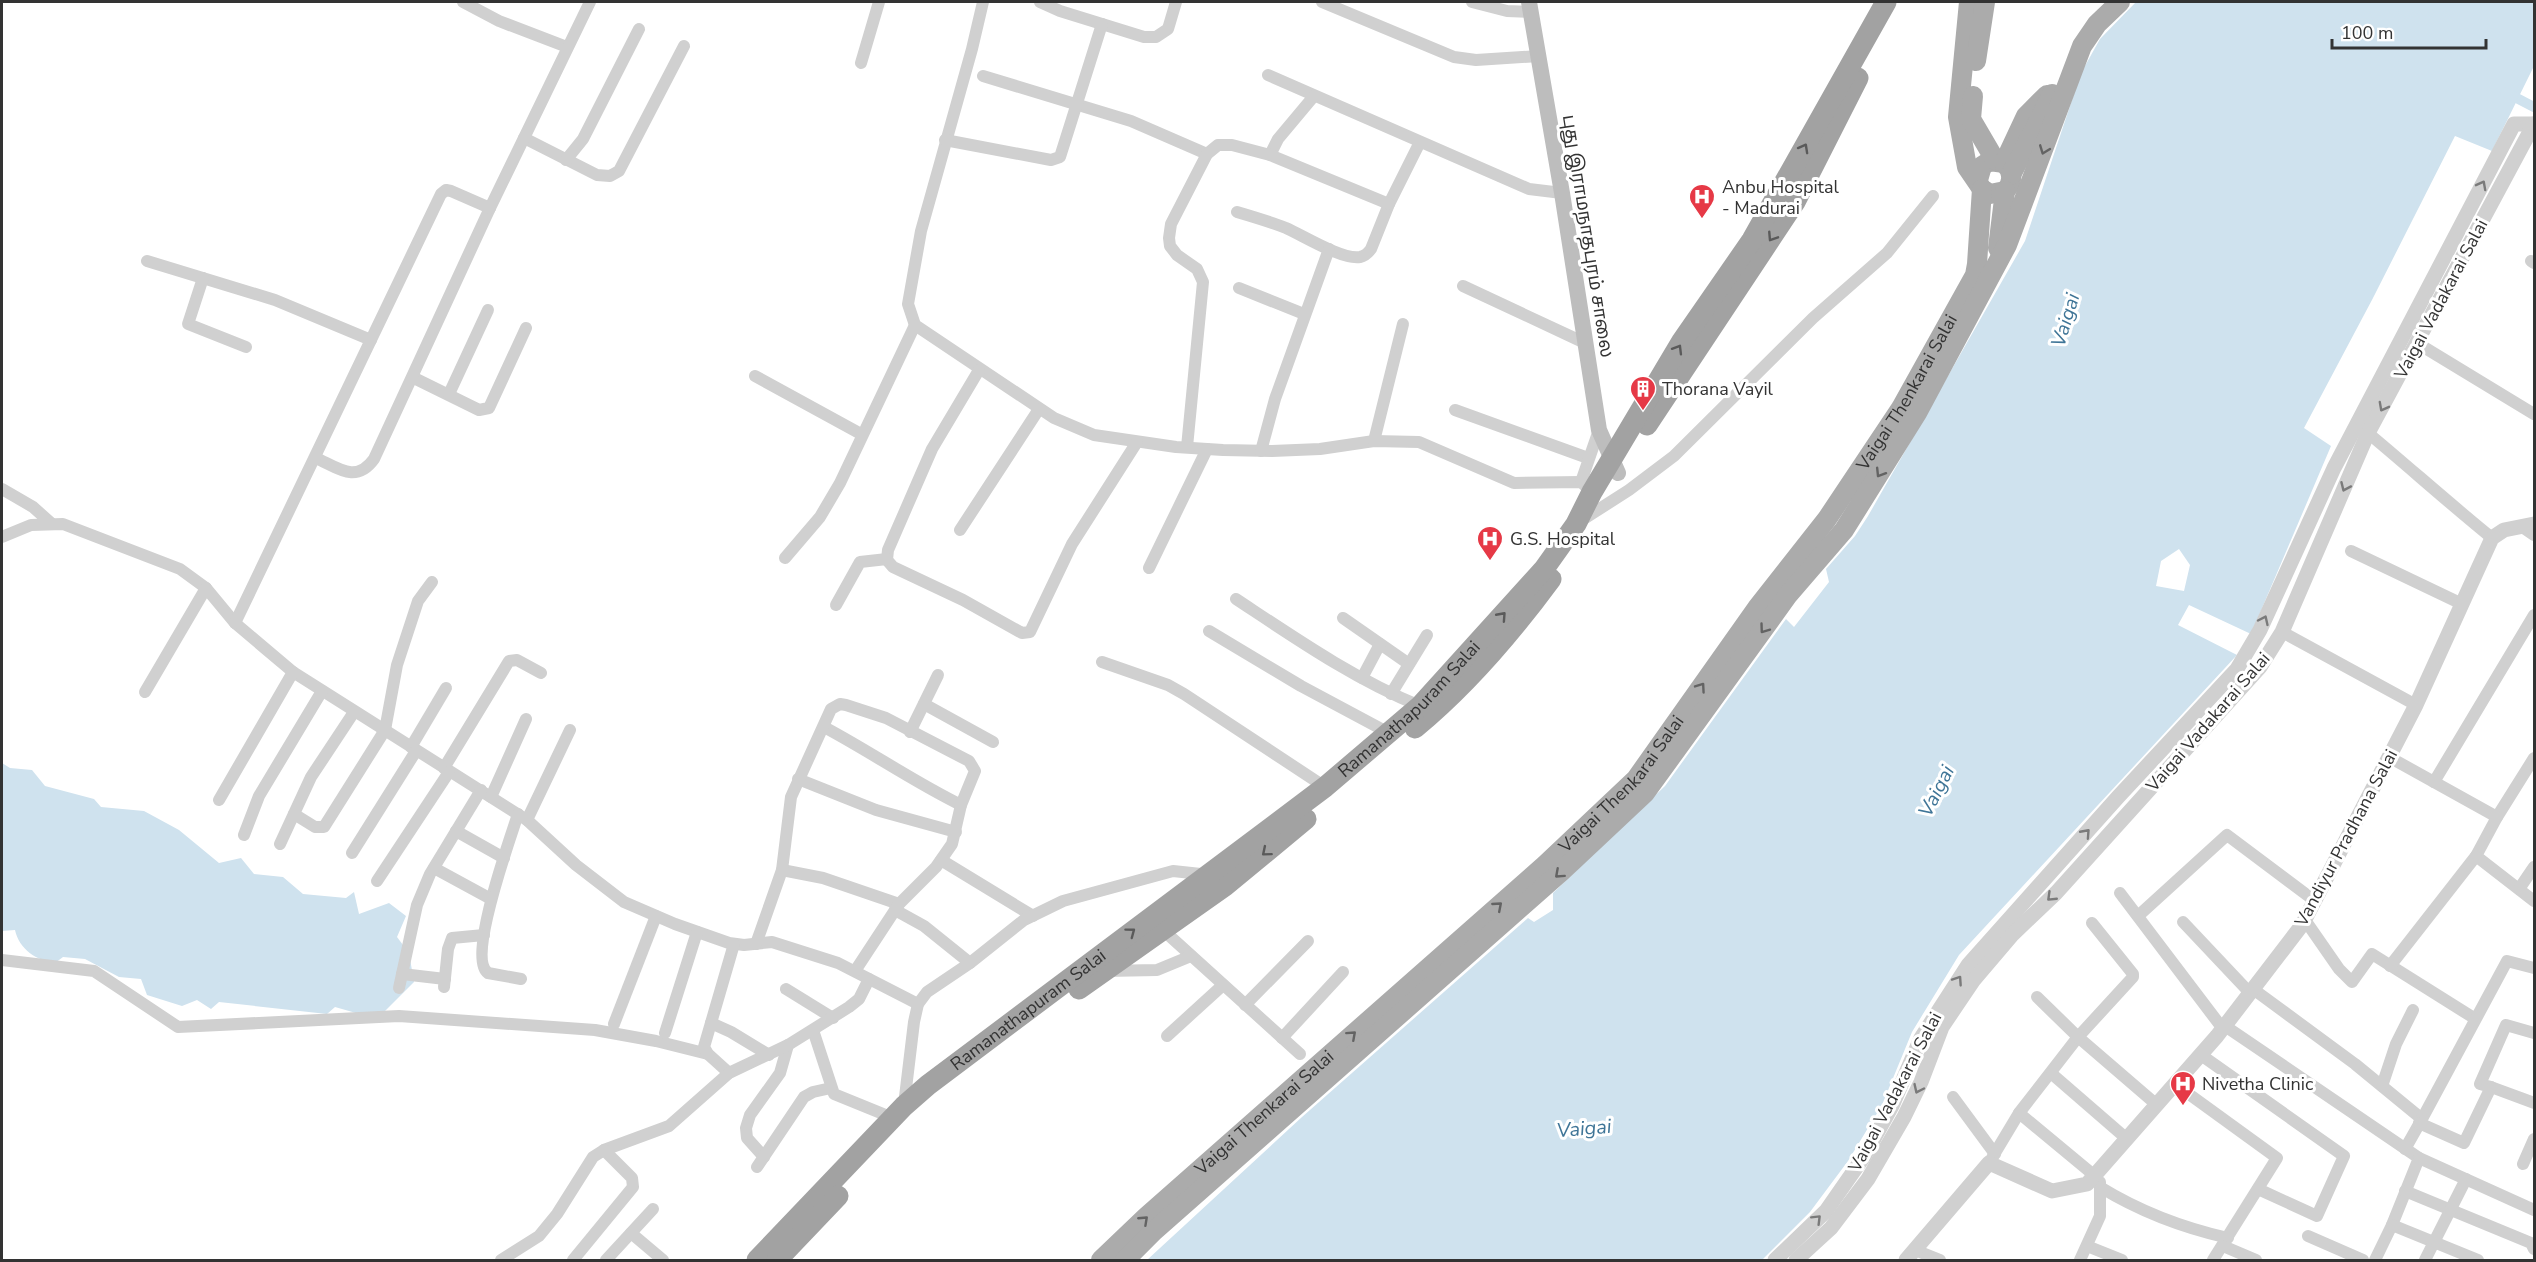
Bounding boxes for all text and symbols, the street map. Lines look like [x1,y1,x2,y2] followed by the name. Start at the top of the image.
[2332,12,2486,50] scale bar
[2341,21,2393,45] text: 100 m
[1556,113,1619,359] street label: புது இராமநாதபுரம் சாலை
[1797,144,1808,154] one-way arrow
[2038,144,2051,154] one-way arrow
[1722,175,1839,220] place label: Anbu Hospital - Madurai
[2475,181,2486,192] one-way arrow
[1687,182,1717,220] hospital icon: Anbu Hospital - Madurai
[2388,215,2493,384] street label: Vaigai Vadakarai Salai
[1768,231,1780,241] one-way arrow
[2045,290,2087,350] water label: Vaigai
[1850,310,1963,476] street label: Vaigai Thenkarai Salai
[1670,344,1681,355] one-way arrow
[1628,374,1658,412] building icon: Thorana Vayil
[1662,377,1774,401] place label: Thorana Vayil
[2379,400,2390,411] one-way arrow
[1876,466,1887,477] one-way arrow
[2340,480,2352,491] one-way arrow
[1475,524,1505,562] hospital icon: G.S. Hospital
[1510,527,1616,551] place label: G.S. Hospital
[1495,612,1506,623] one-way arrow
[2257,616,2269,627] one-way arrow
[1760,622,1771,633] one-way arrow
[1333,635,1485,783] street label: Ramanathapuram Salai
[2140,647,2275,798] street label: Vaigai Vadakarai Salai
[1694,682,1705,693] one-way arrow
[1553,711,1689,859] street label: Vaigai Thenkarai Salai
[2289,745,2403,932] street label: Vandiyur Pradhana Salai
[1912,760,1961,822] water label: Vaigai
[2079,829,2090,840] one-way arrow
[1262,845,1273,856] one-way arrow
[1555,867,1565,878] one-way arrow
[2048,890,2058,901] one-way arrow
[1492,902,1502,913] one-way arrow
[1124,928,1135,939] one-way arrow
[945,944,1111,1076] street label: Ramanathapuram Salai
[1951,976,1962,987] one-way arrow
[1842,1008,1947,1177] street label: Vaigai Vadakarai Salai
[1346,1031,1356,1042] one-way arrow
[1189,1045,1339,1181] street label: Vaigai Thenkarai Salai
[2168,1069,2198,1107] hospital icon: Nivetha Clinic
[2202,1072,2313,1096] place label: Nivetha Clinic
[1913,1082,1925,1093] one-way arrow
[1556,1113,1613,1144] water label: Vaigai
[1137,1216,1147,1227] one-way arrow
[1810,1216,1821,1227] one-way arrow

